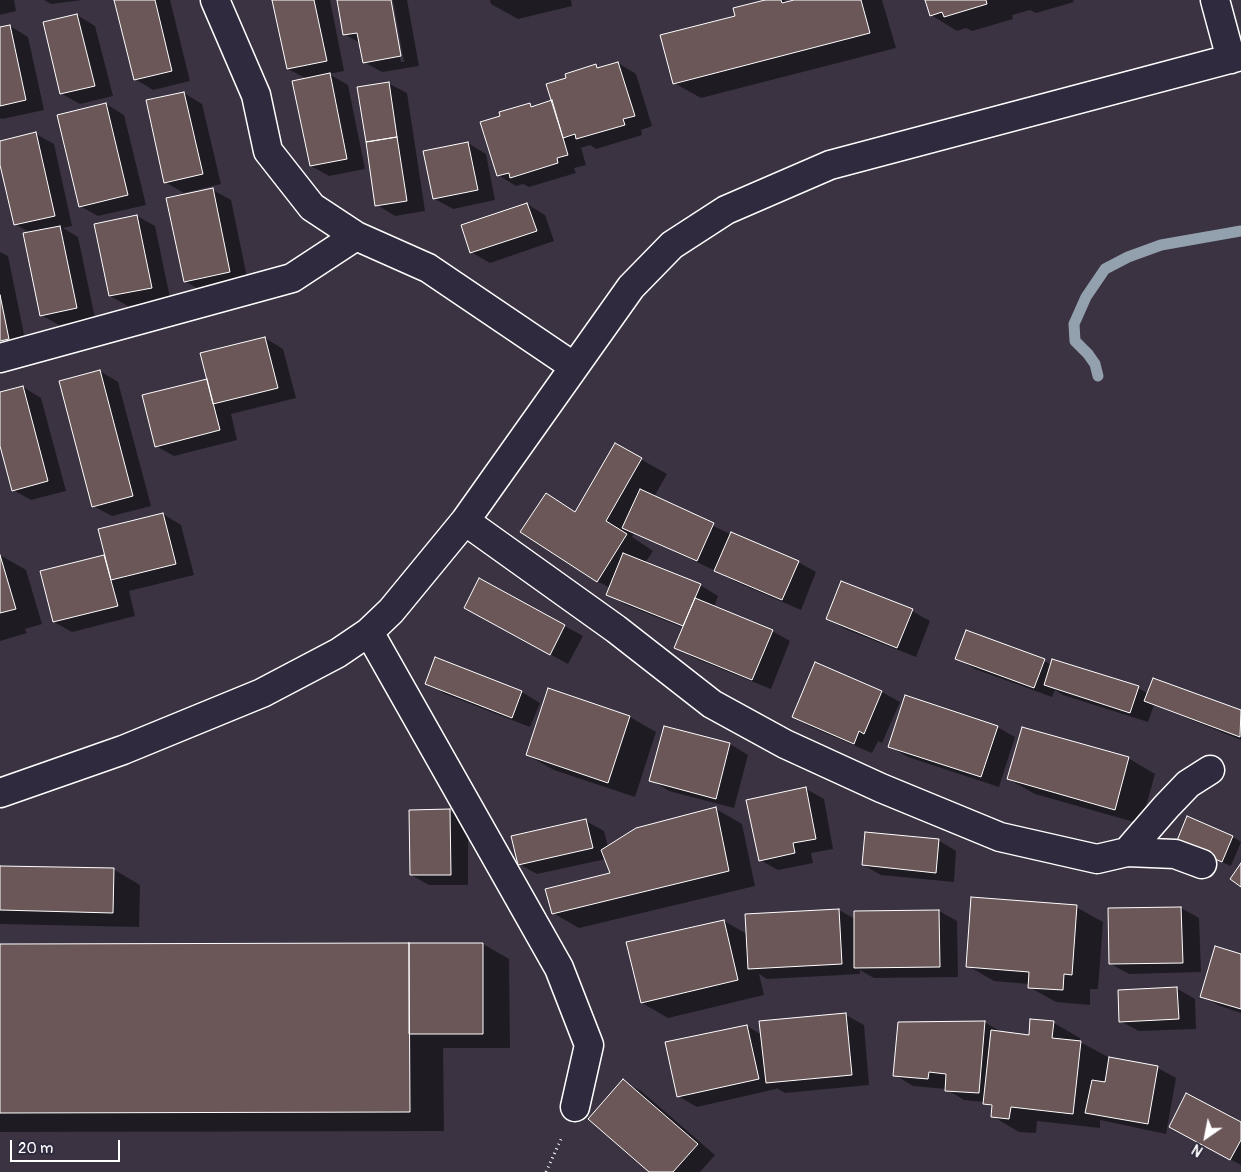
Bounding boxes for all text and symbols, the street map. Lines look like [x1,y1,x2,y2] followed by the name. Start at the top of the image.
[1181,1112,1231,1162] north arrow
[12,1130,122,1162] scale bar
[18,1139,53,1158] text: 20 m
[1189,1140,1206,1160] text: N

